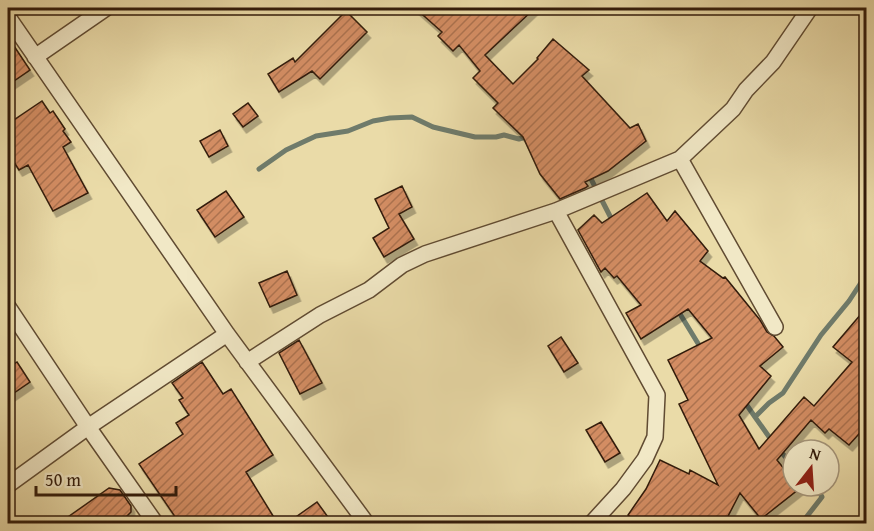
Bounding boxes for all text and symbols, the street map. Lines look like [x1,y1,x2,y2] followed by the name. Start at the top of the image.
[781,438,841,498] north arrow
[807,441,824,467] text: N
[36,459,176,497] scale bar
[45,466,81,493] text: 50 m

